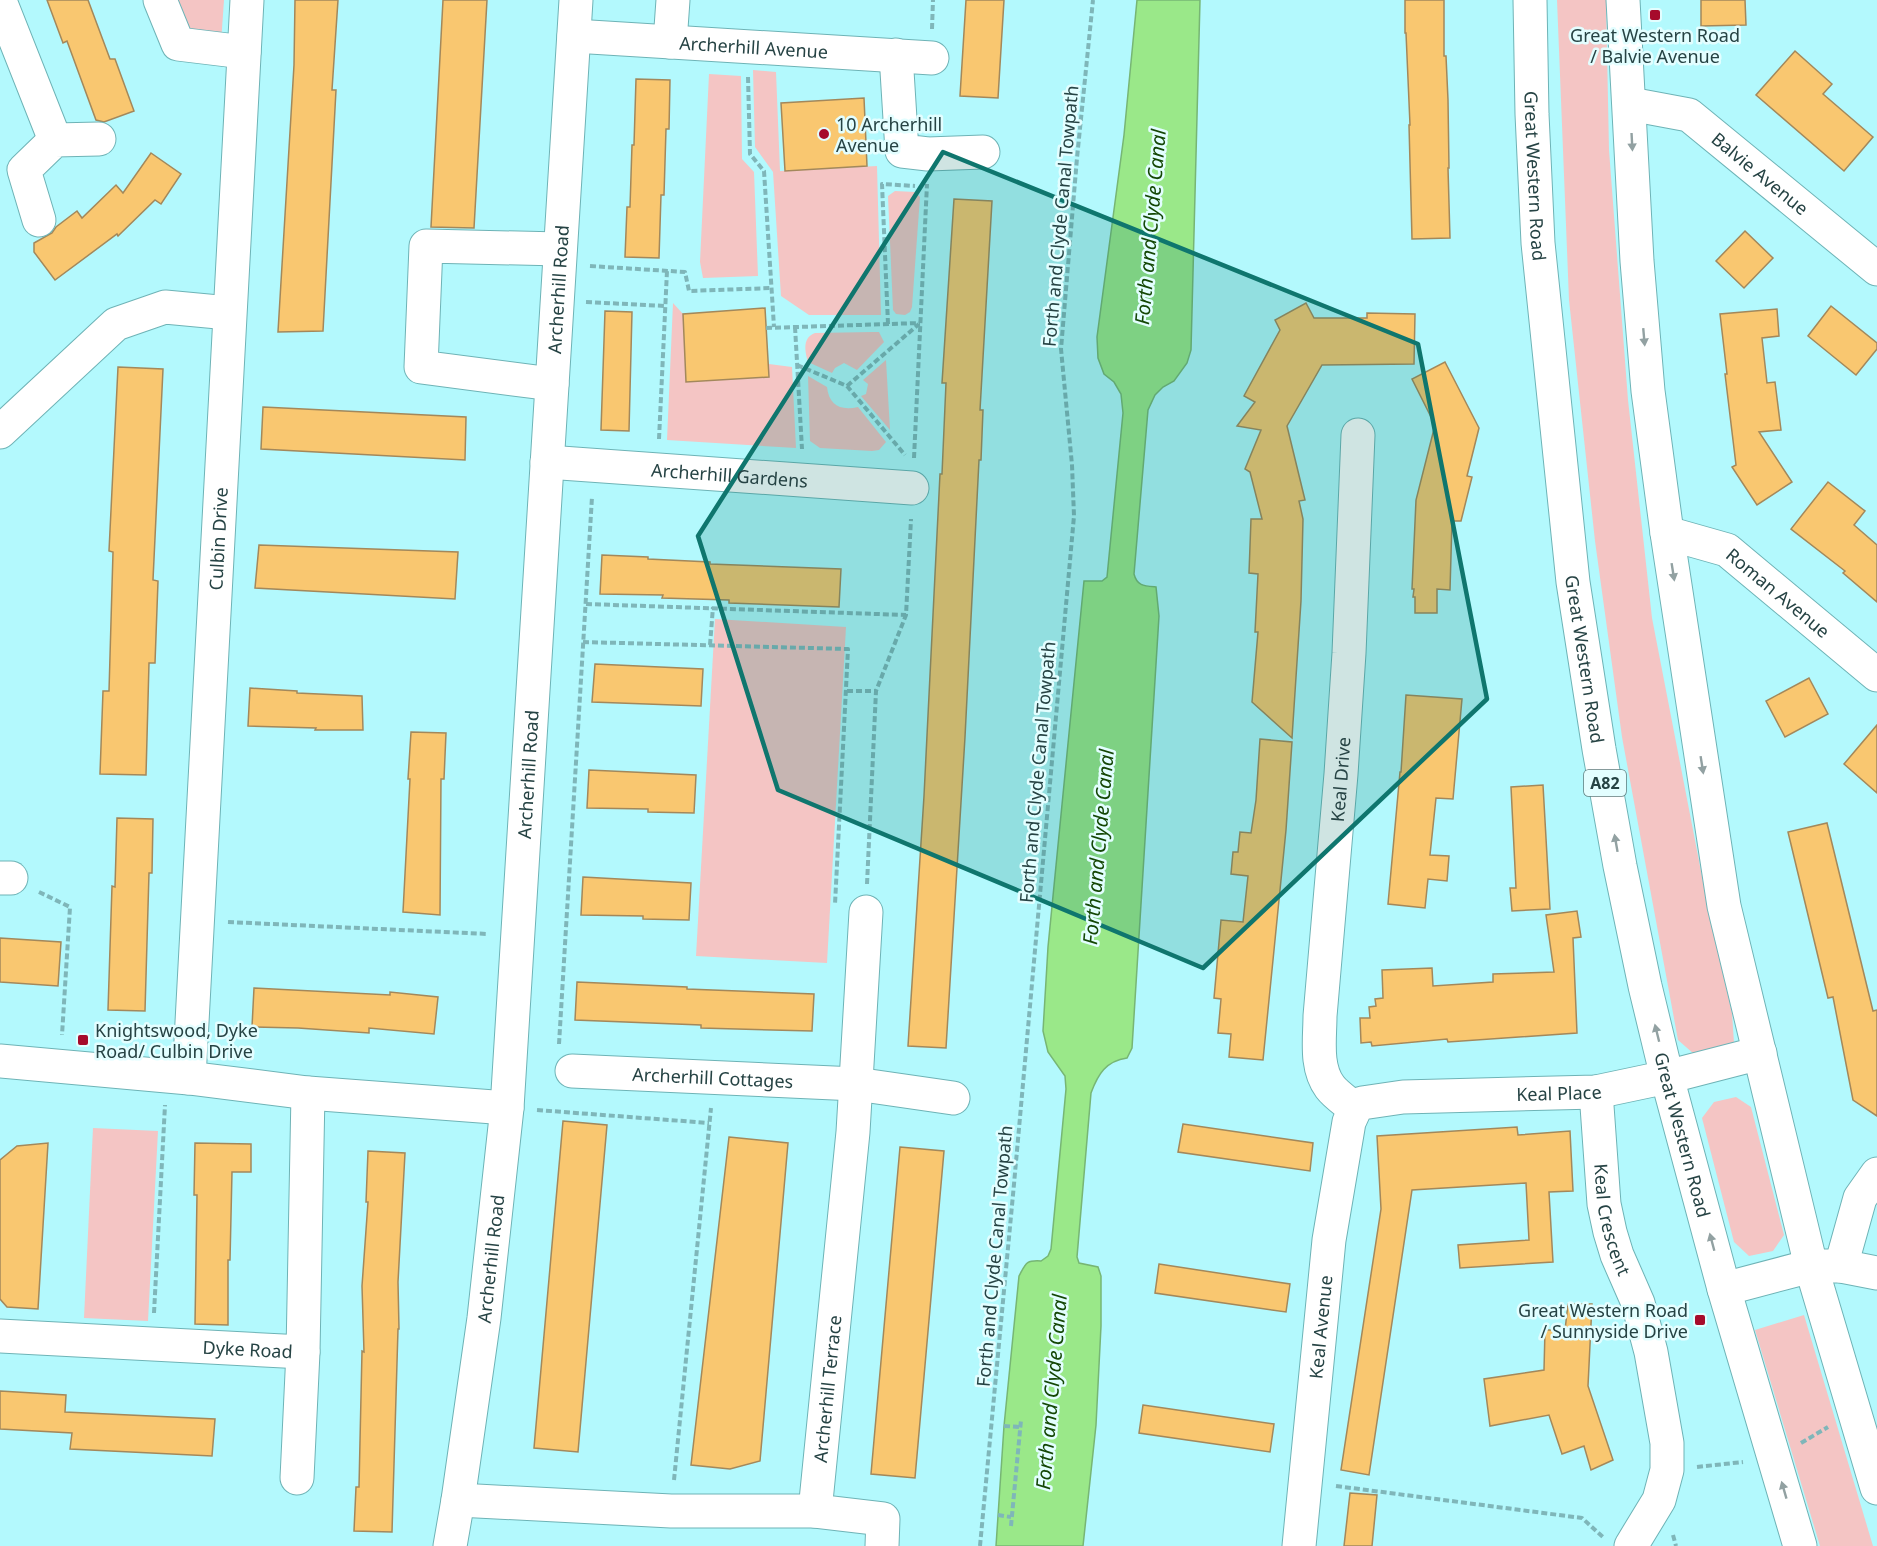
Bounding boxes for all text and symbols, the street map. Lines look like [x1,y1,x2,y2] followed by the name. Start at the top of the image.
[1648,8,1662,22] marker: Great Western Road / Balvie Avenue
[1570,23,1740,68] place label: Great Western Road / Balvie Avenue
[679,30,829,64] street label: Archerhill Avenue
[1037,84,1083,348] street label: Forth and Clyde Canal Towpath
[1520,91,1552,262] street label: Great Western Road
[836,112,942,157] place label: 10 Archerhill Avenue
[817,127,831,141] marker: 10 Archerhill Avenue
[1128,127,1172,326] water label: Forth and Clyde Canal
[1707,127,1814,220] street label: Balvie Avenue
[1627,133,1636,152] one-way arrow
[542,224,574,355] street label: Archerhill Road
[1639,327,1649,346] one-way arrow
[650,457,809,493] street label: Archerhill Gardens
[203,487,233,591] street label: Culbin Drive
[1721,542,1835,643] street label: Roman Avenue
[1668,563,1677,582] one-way arrow
[1560,574,1610,745] street label: Great Western Road
[1014,640,1060,904] street label: Forth and Clyde Canal Towpath
[512,709,544,840] street label: Archerhill Road
[1325,736,1355,823] street label: Keal Drive
[1076,747,1120,946] water label: Forth and Clyde Canal
[1698,755,1707,774] one-way arrow
[1584,770,1626,796] road number: A82
[1611,833,1620,852] one-way arrow
[95,1018,258,1063] place label: Knightswood, Dyke Road/ Culbin Drive
[1651,1024,1661,1043] one-way arrow
[76,1033,90,1047] marker: Knightswood, Dyke Road/ Culbin Drive
[1649,1050,1716,1220] street label: Great Western Road
[632,1062,794,1093] street label: Archerhill Cottages
[1516,1079,1604,1106] street label: Keal Place
[971,1124,1017,1388] street label: Forth and Clyde Canal Towpath
[1589,1163,1637,1280] street label: Keal Crescent
[472,1193,509,1324] street label: Archerhill Road
[1706,1233,1716,1251] one-way arrow
[1303,1274,1337,1380] street label: Keal Avenue
[1029,1292,1073,1491] water label: Forth and Clyde Canal
[1518,1298,1688,1343] place label: Great Western Road / Sunnyside Drive
[1693,1313,1707,1327] marker: Great Western Road / Sunnyside Drive
[808,1314,847,1464] street label: Archerhill Terrace
[202,1335,293,1363] street label: Dyke Road
[1779,1481,1788,1499] one-way arrow

